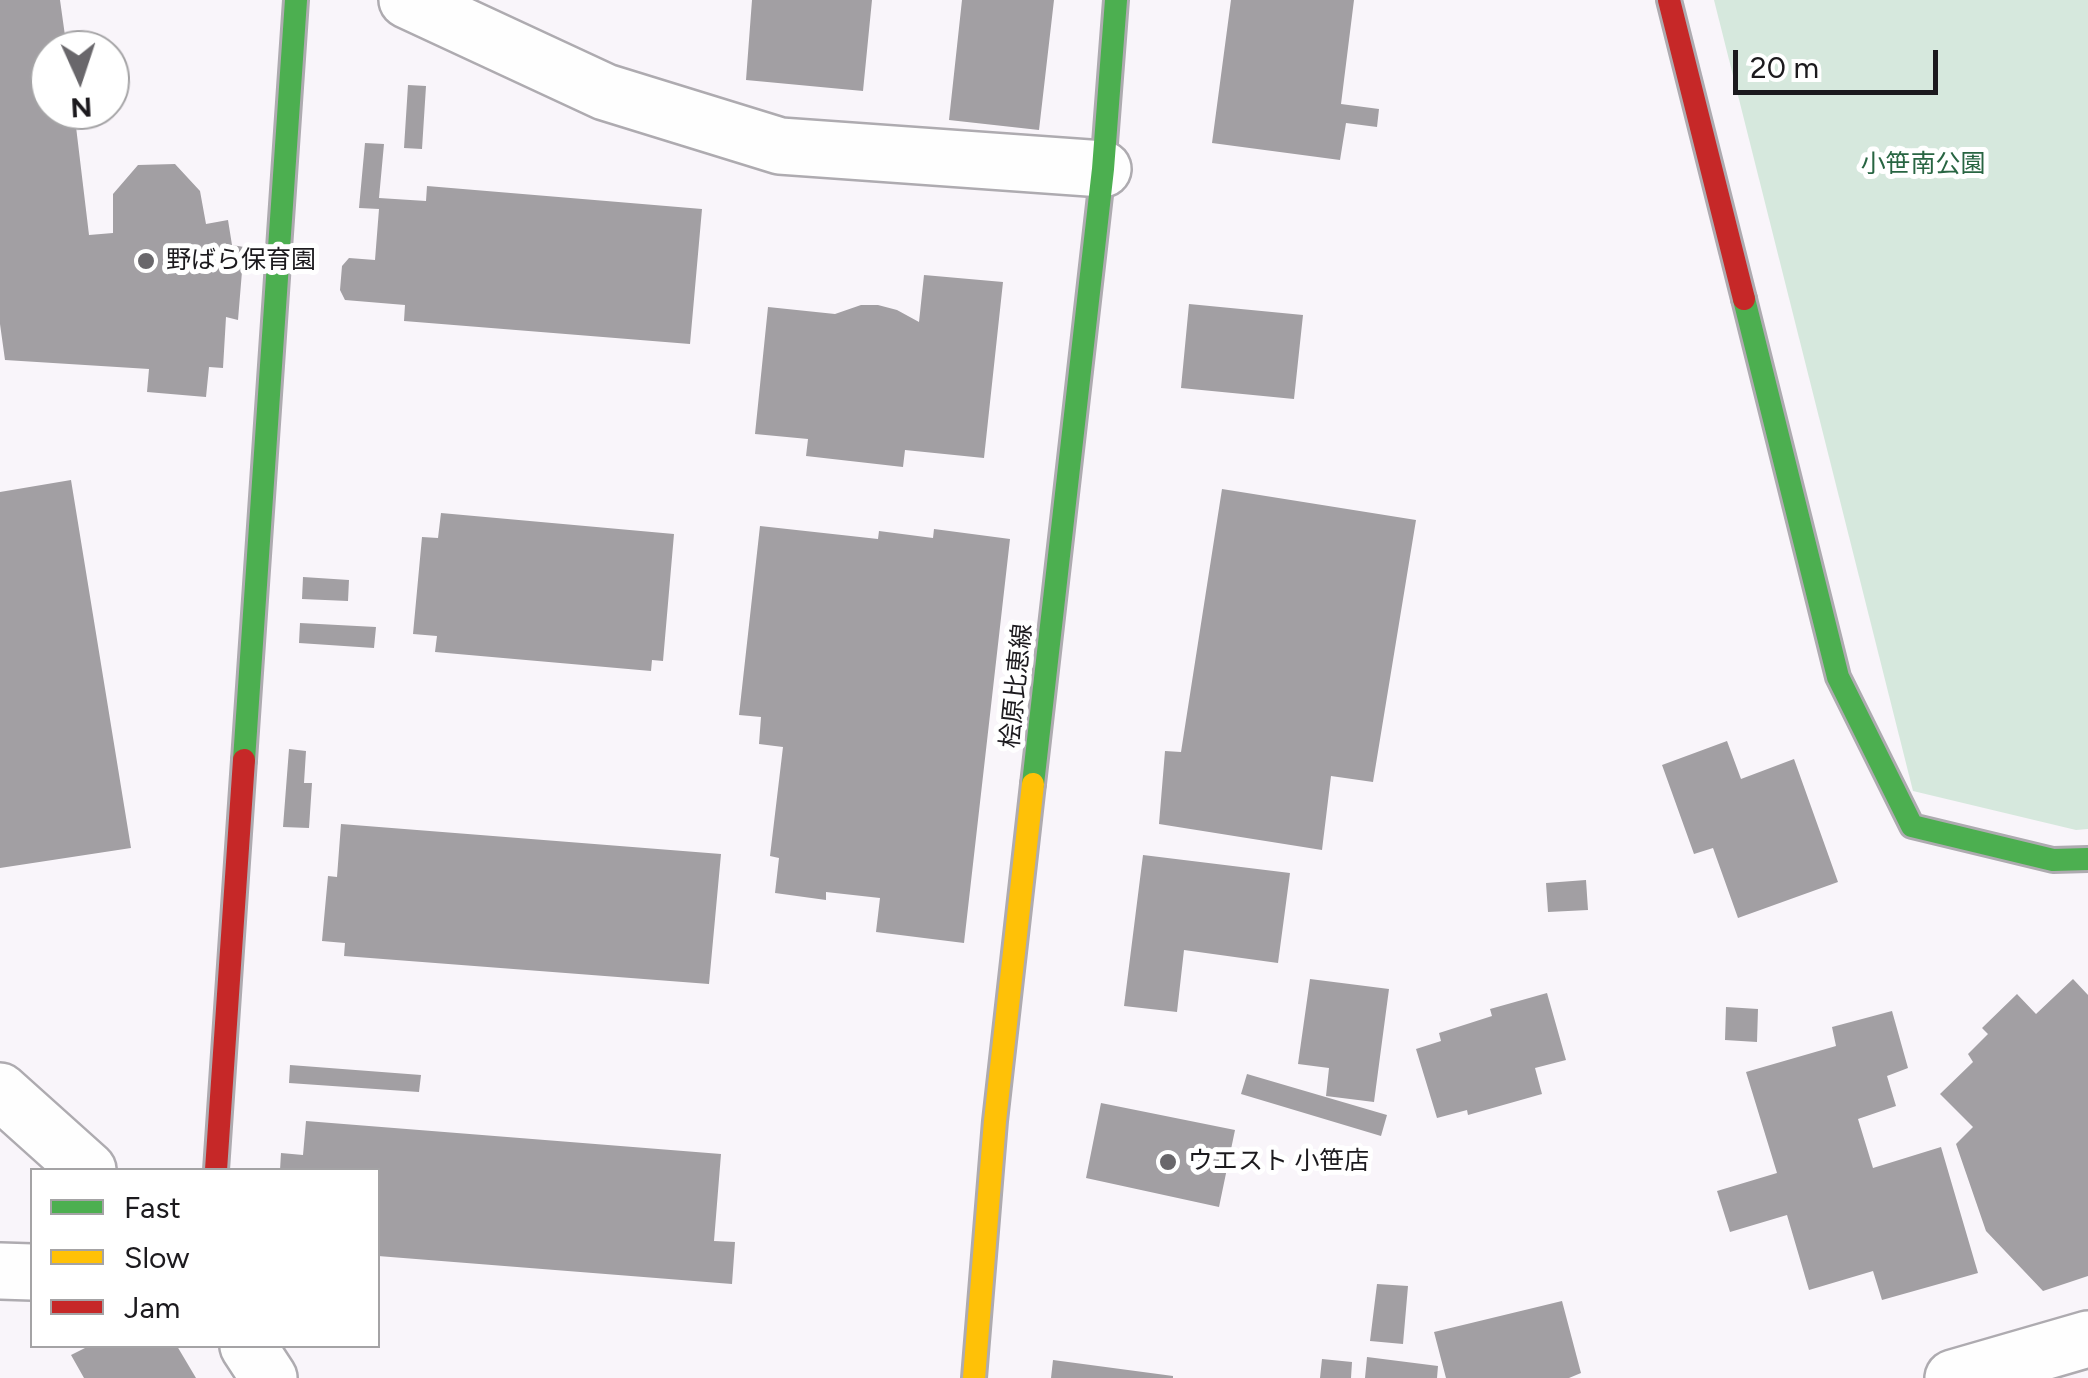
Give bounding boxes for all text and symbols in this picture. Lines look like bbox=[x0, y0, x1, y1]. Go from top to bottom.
north arrow bbox=[30, 30, 130, 130]
scale bar bbox=[1738, 30, 1943, 92]
text: 20 m bbox=[1750, 49, 1819, 86]
text: N bbox=[70, 90, 93, 126]
park label: 小笹南公園 bbox=[1861, 150, 1985, 180]
place label: 野ばら保育園 bbox=[166, 246, 316, 276]
marker: 野ばら保育園 bbox=[135, 250, 157, 272]
street label: 桧原比恵線 bbox=[996, 622, 1038, 750]
place label: ウエスト 小笹店 bbox=[1188, 1147, 1369, 1177]
marker: ウエスト 小笹店 bbox=[1157, 1151, 1179, 1173]
legend bbox=[30, 1168, 380, 1348]
text: Fast bbox=[124, 1189, 181, 1226]
text: Slow bbox=[124, 1239, 190, 1276]
text: Jam bbox=[124, 1289, 180, 1326]

